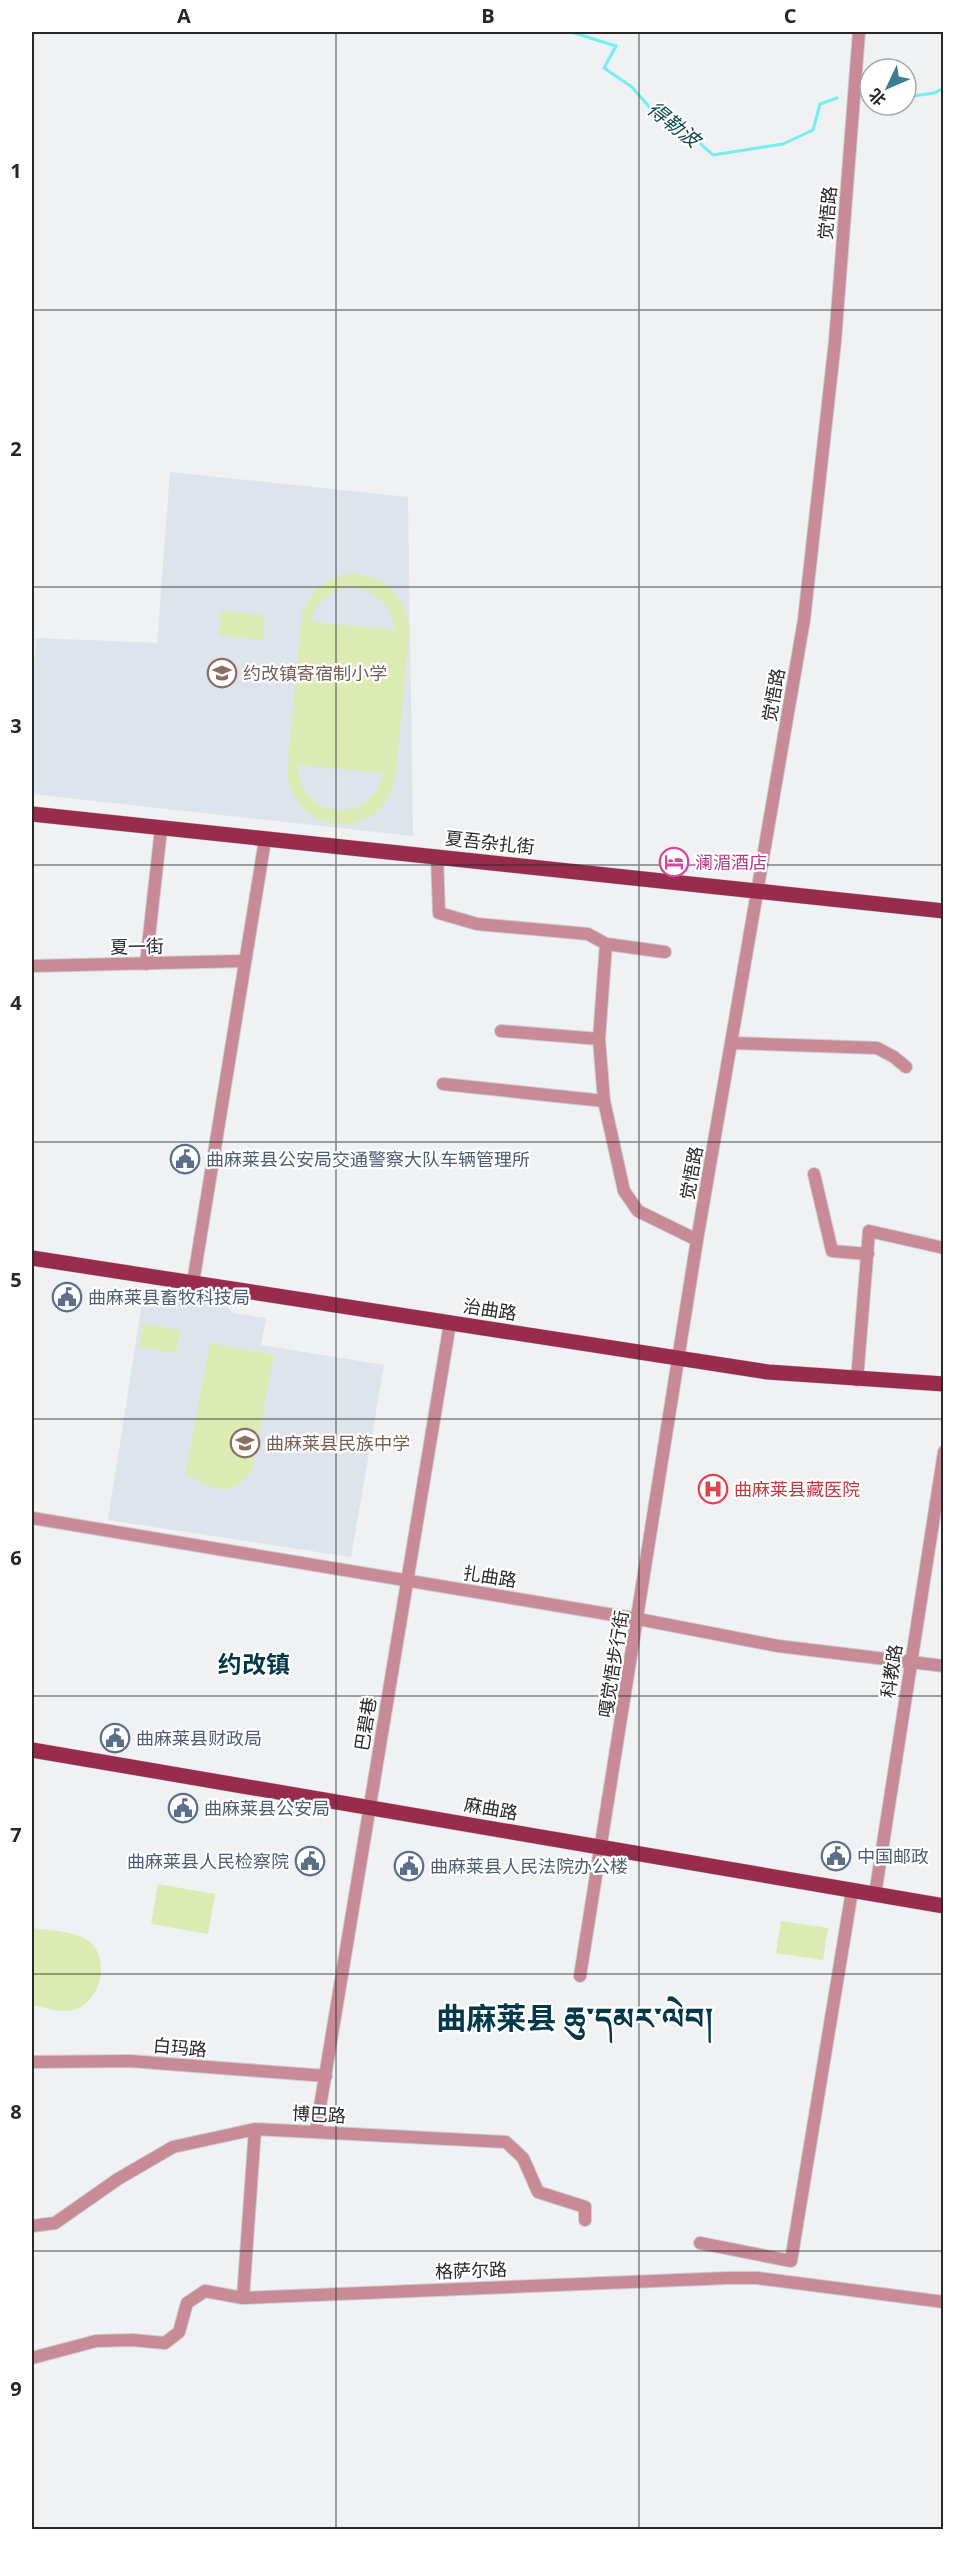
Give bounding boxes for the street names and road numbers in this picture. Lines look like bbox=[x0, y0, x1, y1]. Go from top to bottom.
street label: 觉悟路 bbox=[813, 185, 841, 241]
street label: 觉悟路 bbox=[756, 666, 790, 724]
street label: 夏吾杂扎街 bbox=[444, 825, 536, 859]
street label: 夏一街 bbox=[110, 934, 164, 958]
street label: 觉悟路 bbox=[674, 1144, 708, 1202]
street label: 治曲路 bbox=[461, 1293, 519, 1325]
street label: 扎曲路 bbox=[461, 1560, 519, 1592]
street label: 嘎觉悟步行街 bbox=[593, 1609, 633, 1719]
street label: 科教路 bbox=[875, 1642, 907, 1700]
street label: 巴碧巷 bbox=[349, 1695, 381, 1753]
street label: 麻曲路 bbox=[462, 1791, 520, 1825]
street label: 白玛路 bbox=[152, 2033, 208, 2061]
street label: 博巴路 bbox=[291, 2101, 347, 2127]
street label: 格萨尔路 bbox=[435, 2257, 507, 2283]

